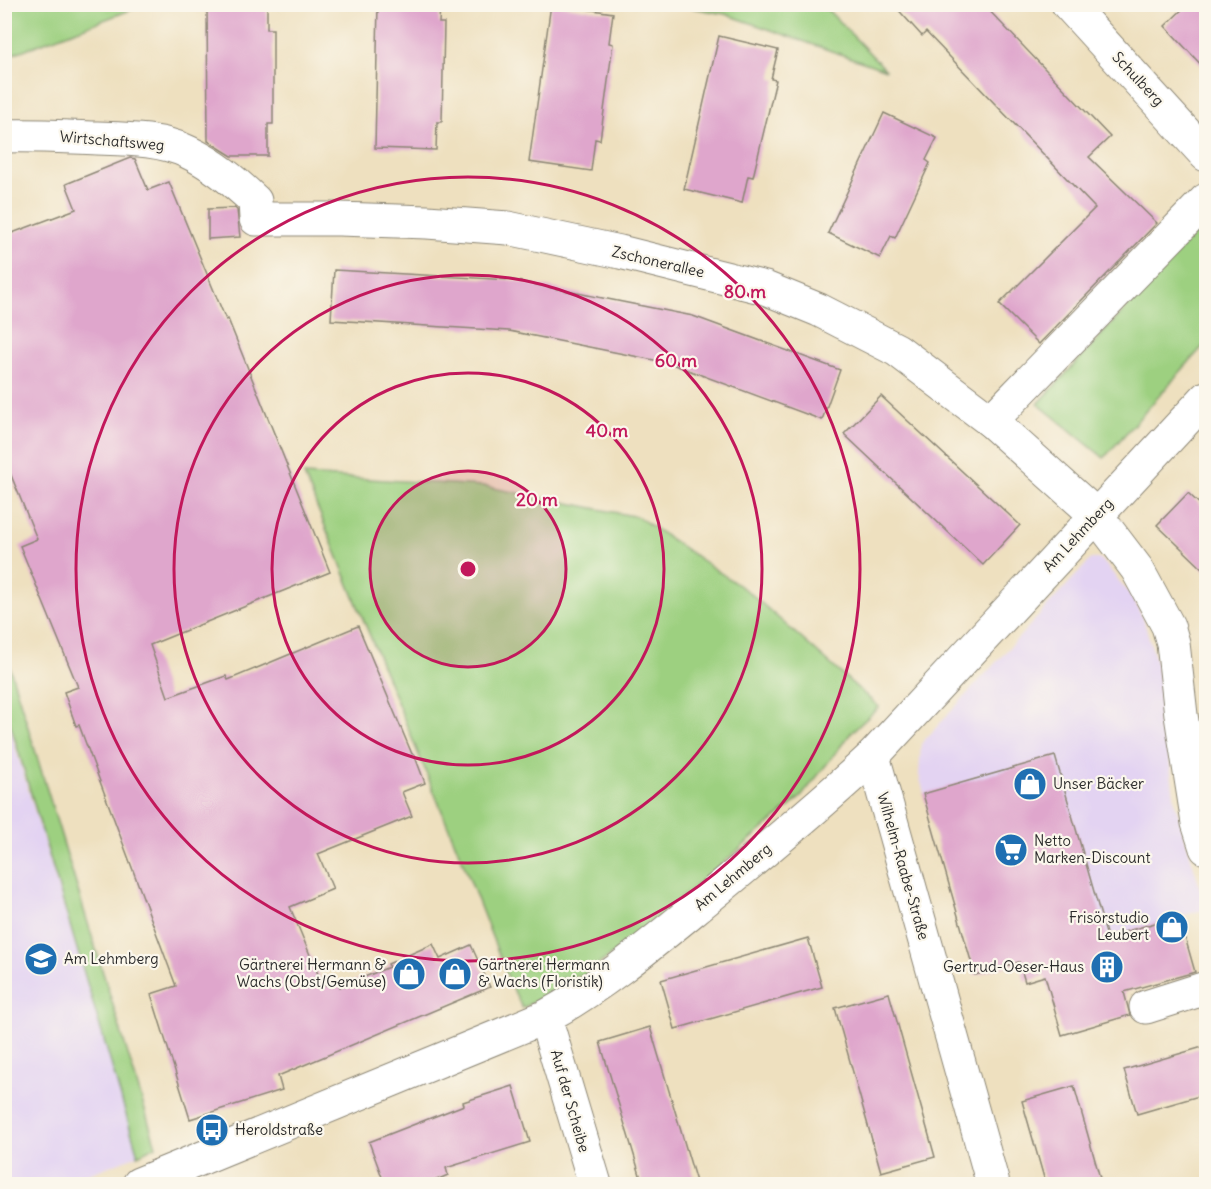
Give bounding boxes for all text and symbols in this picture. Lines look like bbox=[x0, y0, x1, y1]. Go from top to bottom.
street label: Schulberg bbox=[1108, 48, 1168, 110]
street label: Wirtschaftsweg bbox=[59, 126, 165, 155]
street label: Zschonerallee bbox=[610, 242, 706, 281]
text: 80 m bbox=[724, 280, 766, 303]
text: 60 m bbox=[655, 349, 697, 372]
text: 40 m bbox=[586, 419, 628, 442]
text: 20 m bbox=[516, 488, 558, 511]
street label: Am Lehmberg bbox=[1038, 494, 1117, 576]
centre of rings bbox=[458, 559, 478, 579]
shop icon: Unser Bäcker bbox=[1012, 766, 1048, 802]
place label: Unser Bäcker bbox=[1053, 774, 1144, 793]
street label: Wilhelm-Raabe-Straße bbox=[873, 790, 934, 942]
place label: Netto Marken-Discount bbox=[1034, 831, 1150, 867]
supermarket icon: Netto Marken-Discount bbox=[993, 832, 1029, 868]
street label: Am Lehmberg bbox=[690, 839, 775, 914]
place label: Frisörstudio Leubert bbox=[1069, 908, 1149, 944]
shop icon: Frisörstudio Leubert bbox=[1154, 909, 1190, 945]
school or university icon: Am Lehmberg bbox=[23, 941, 59, 977]
place label: Am Lehmberg bbox=[64, 949, 159, 968]
building icon: Gertrud-Oeser-Haus bbox=[1089, 949, 1125, 985]
place label: Gärtnerei Hermann & Wachs (Obst/Gemüse) bbox=[237, 955, 387, 991]
place label: Gärtnerei Hermann & Wachs (Floristik) bbox=[478, 955, 610, 991]
shop icon: Gärtnerei Hermann & Wachs (Obst/Gemüse) bbox=[391, 956, 427, 992]
shop icon: Gärtnerei Hermann & Wachs (Floristik) bbox=[437, 956, 473, 992]
place label: Gertrud-Oeser-Haus bbox=[943, 957, 1084, 976]
street label: Auf der Scheibe bbox=[547, 1047, 594, 1154]
bus stop icon: Heroldstraße bbox=[194, 1112, 230, 1148]
place label: Heroldstraße bbox=[235, 1120, 323, 1139]

